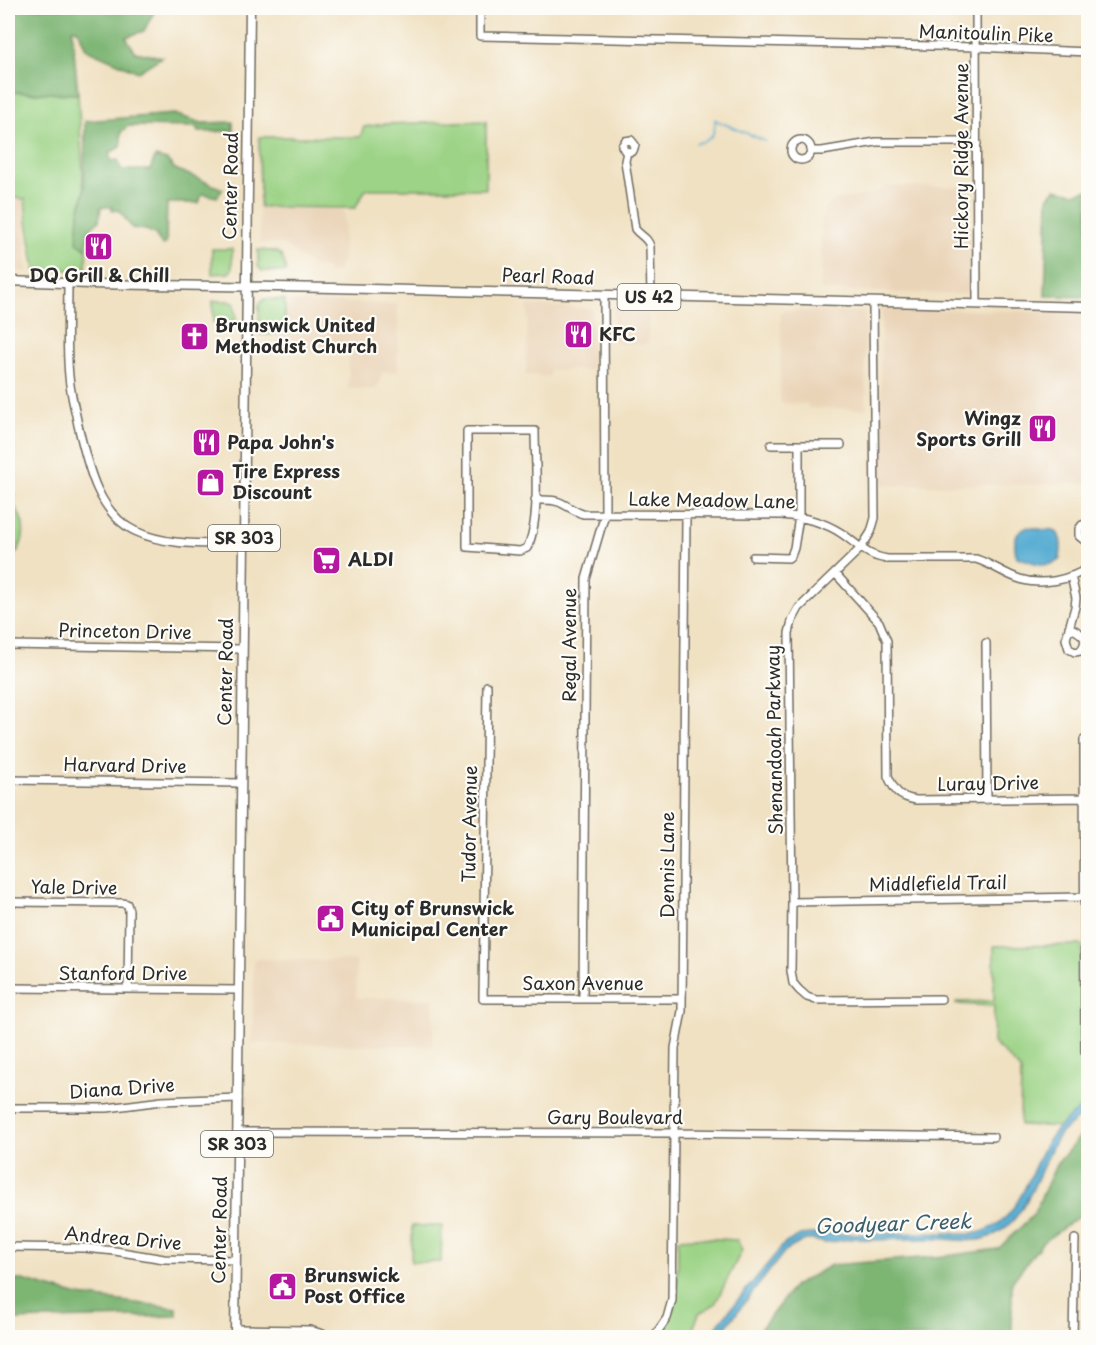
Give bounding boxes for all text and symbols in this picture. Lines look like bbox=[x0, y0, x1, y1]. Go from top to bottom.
street label: Manitoulin Pike bbox=[918, 17, 1054, 48]
street label: Hickory Ridge Avenue bbox=[947, 63, 974, 249]
street label: Center Road bbox=[215, 132, 244, 240]
restaurant icon: DQ Grill & Chill bbox=[83, 231, 115, 263]
street label: Pearl Road bbox=[501, 260, 595, 291]
place label: DQ Grill & Chill bbox=[29, 261, 169, 288]
road number: US 42 bbox=[618, 284, 680, 310]
place label: Brunswick United Methodist Church bbox=[215, 311, 377, 359]
restaurant icon: KFC bbox=[562, 319, 594, 351]
church icon: Brunswick United Methodist Church bbox=[178, 320, 210, 352]
place label: KFC bbox=[599, 320, 636, 347]
place label: Wingz Sports Grill bbox=[916, 404, 1021, 452]
restaurant icon: Wingz Sports Grill bbox=[1026, 413, 1058, 445]
restaurant icon: Papa John's bbox=[190, 427, 222, 459]
place label: Papa John's bbox=[227, 428, 335, 455]
place label: Tire Express Discount bbox=[232, 457, 340, 505]
shop icon: Tire Express Discount bbox=[195, 466, 227, 498]
street label: Lake Meadow Lane bbox=[628, 485, 796, 514]
road number: SR 303 bbox=[208, 525, 280, 551]
supermarket icon: ALDI bbox=[311, 544, 343, 576]
place label: ALDI bbox=[347, 545, 394, 572]
street label: Regal Avenue bbox=[555, 588, 582, 702]
street label: Princeton Drive bbox=[58, 616, 192, 645]
street label: Center Road bbox=[210, 618, 239, 726]
street label: Shenandoah Parkway bbox=[758, 645, 789, 835]
street label: Harvard Drive bbox=[63, 750, 187, 779]
street label: Tudor Avenue bbox=[454, 765, 483, 883]
street label: Luray Drive bbox=[937, 768, 1039, 797]
street label: Dennis Lane bbox=[653, 811, 680, 919]
street label: Middlefield Trail bbox=[869, 868, 1007, 897]
street label: Yale Drive bbox=[30, 872, 118, 901]
place label: City of Brunswick Municipal Center bbox=[351, 894, 514, 942]
public building icon: City of Brunswick Municipal Center bbox=[314, 903, 346, 935]
street label: Stanford Drive bbox=[58, 959, 188, 986]
street label: Saxon Avenue bbox=[522, 969, 644, 996]
street label: Diana Drive bbox=[68, 1070, 175, 1105]
street label: Gary Boulevard bbox=[547, 1103, 683, 1130]
road number: SR 303 bbox=[201, 1131, 273, 1157]
street label: Center Road bbox=[204, 1176, 233, 1284]
water label: Goodyear Creek bbox=[814, 1205, 973, 1241]
street label: Andrea Drive bbox=[63, 1219, 183, 1256]
place label: Brunswick Post Office bbox=[304, 1261, 405, 1309]
public building icon: Brunswick Post Office bbox=[267, 1270, 299, 1302]

